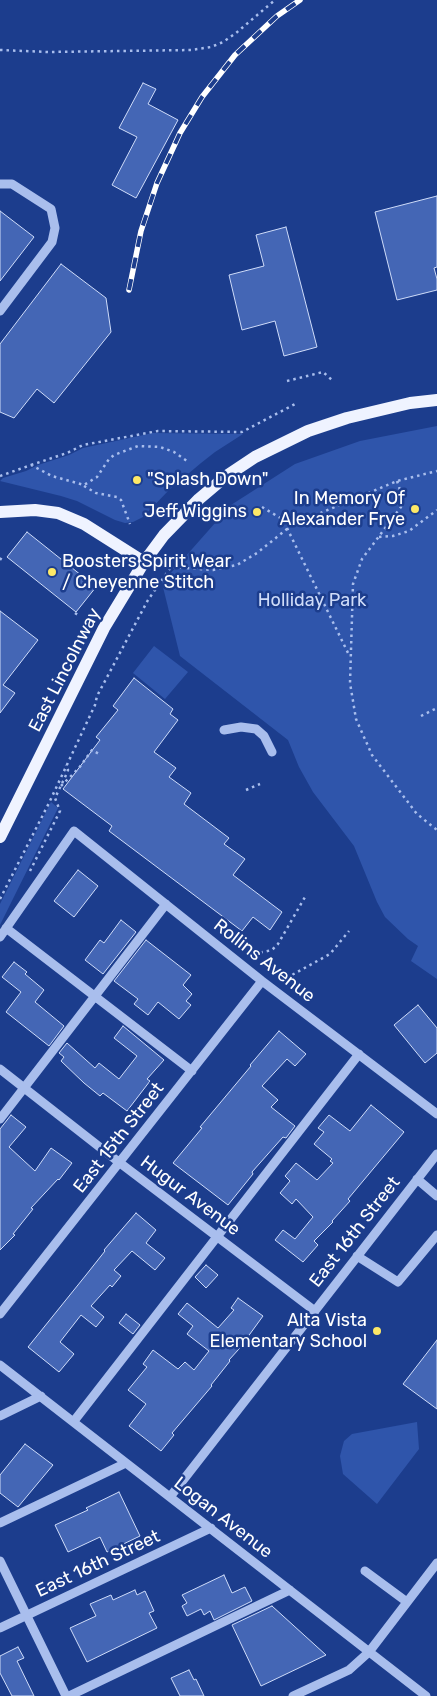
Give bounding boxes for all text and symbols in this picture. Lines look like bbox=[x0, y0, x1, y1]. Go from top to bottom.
place label: "Splash Down" bbox=[147, 469, 269, 491]
marker: "Splash Down" bbox=[131, 474, 143, 486]
place label: In Memory Of Alexander Frye bbox=[279, 488, 405, 530]
place label: Jeff Wiggins bbox=[144, 501, 247, 523]
marker: In Memory Of Alexander Frye bbox=[409, 503, 421, 515]
marker: Jeff Wiggins bbox=[251, 506, 263, 518]
place label: Boosters Spirit Wear / Cheyenne Stitch bbox=[62, 551, 231, 594]
marker: Boosters Spirit Wear / Cheyenne Stitch bbox=[46, 566, 58, 578]
park label: Holliday Park bbox=[258, 590, 366, 612]
street label: East Lincolnway bbox=[24, 604, 106, 736]
street label: Rollins Avenue bbox=[209, 915, 319, 1007]
street label: East 15th Street bbox=[69, 1078, 169, 1198]
street label: Hugur Avenue bbox=[136, 1151, 244, 1241]
street label: East 16th Street bbox=[305, 1172, 405, 1292]
place label: Alta Vista Elementary School bbox=[209, 1310, 367, 1352]
marker: Alta Vista Elementary School bbox=[371, 1325, 383, 1337]
street label: Logan Avenue bbox=[169, 1473, 277, 1563]
street label: East 16th Street bbox=[33, 1526, 163, 1602]

